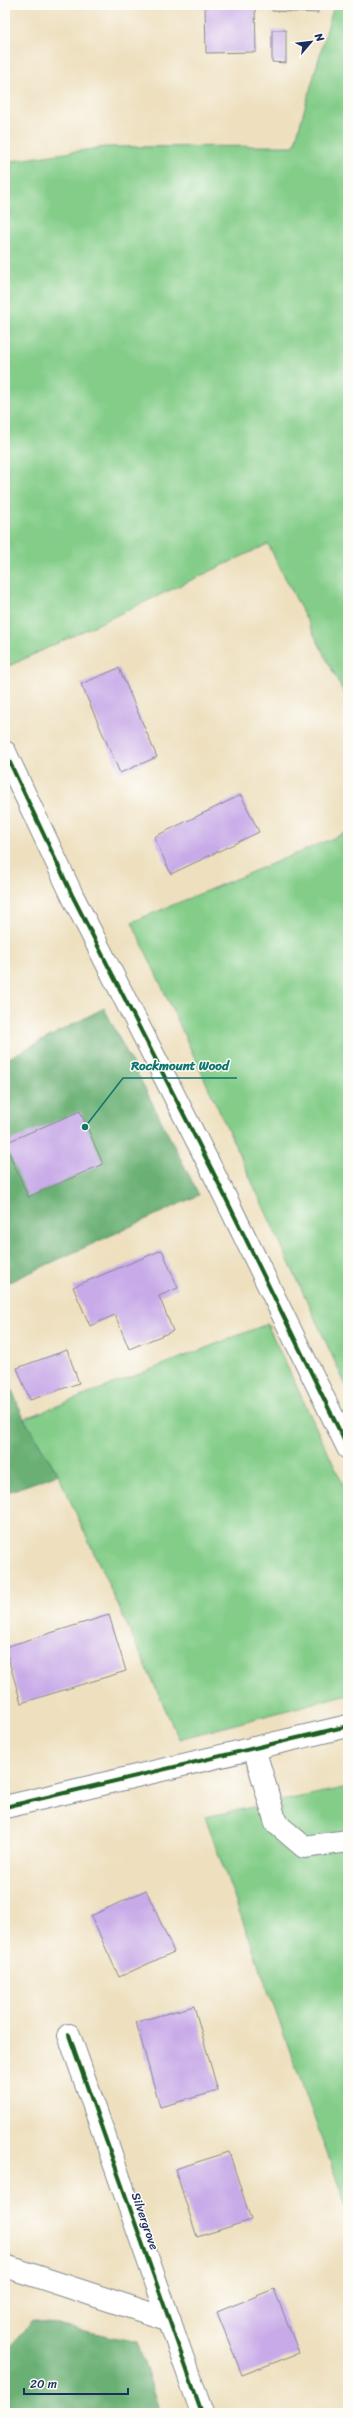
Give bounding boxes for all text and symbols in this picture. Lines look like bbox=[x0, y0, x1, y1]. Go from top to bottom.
north arrow bbox=[291, 22, 331, 62]
text: N bbox=[309, 29, 330, 46]
callout: Rockmount Wood bbox=[123, 1053, 237, 1078]
text: Rockmount Wood bbox=[130, 1054, 230, 1077]
street label: Silvergrove bbox=[125, 2189, 165, 2253]
scale bar bbox=[24, 2370, 128, 2396]
text: 20 m bbox=[30, 2373, 57, 2395]

